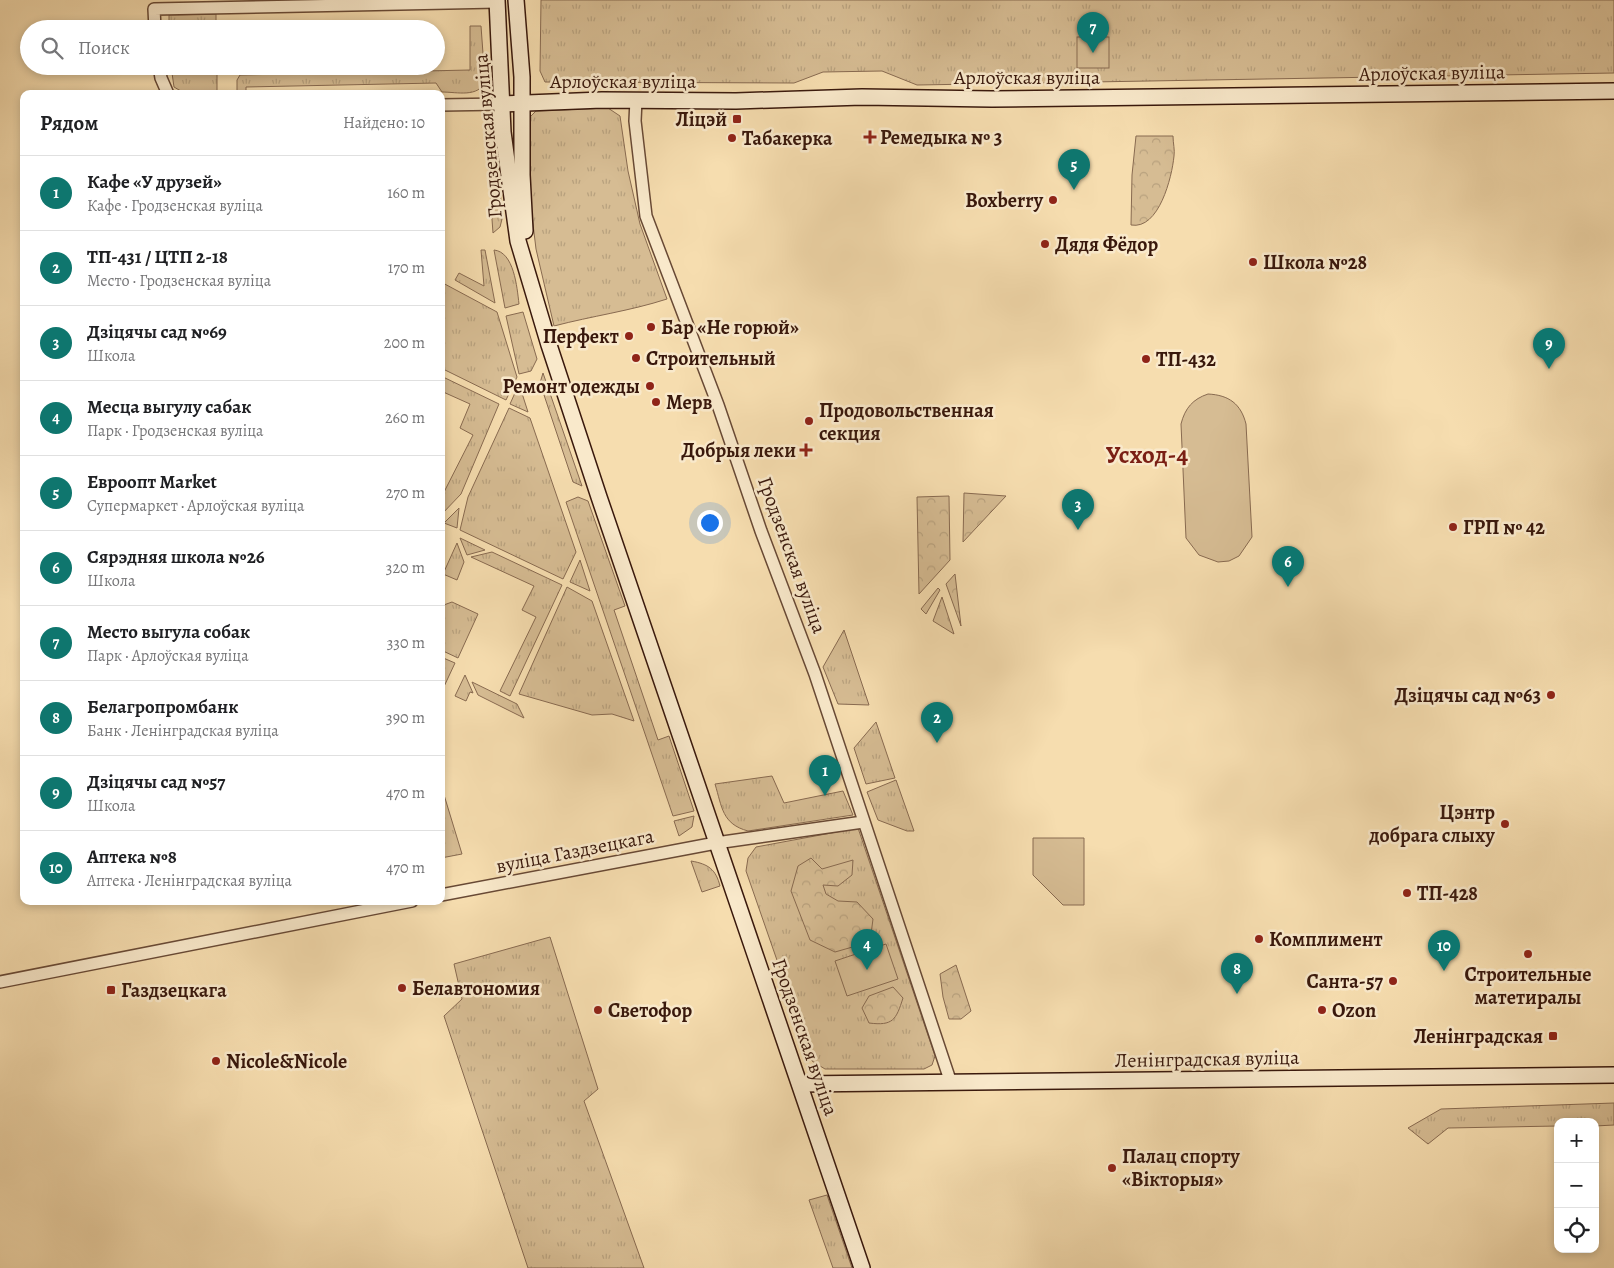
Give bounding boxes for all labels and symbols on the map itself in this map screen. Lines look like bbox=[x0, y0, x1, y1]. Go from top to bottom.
pin: 7 bbox=[1077, 12, 1109, 53]
street label: Гродзенская вуліца bbox=[467, 52, 509, 219]
street label: Арлоўская вуліца bbox=[1358, 58, 1506, 88]
street label: Арлоўская вуліца bbox=[953, 64, 1101, 91]
street label: Арлоўская вуліца bbox=[549, 68, 697, 95]
place label: Ліцэй bbox=[675, 106, 727, 133]
marker: Ліцэй bbox=[731, 113, 743, 125]
place label: Ремедыка № 3 bbox=[880, 124, 1002, 151]
place label: Табакерка bbox=[742, 125, 833, 152]
marker: Ремедыка № 3 bbox=[864, 131, 876, 143]
marker: Табакерка bbox=[726, 132, 738, 144]
pin: 5 bbox=[1058, 149, 1090, 190]
place label: Boxberry bbox=[965, 187, 1044, 214]
marker: Boxberry bbox=[1047, 194, 1059, 206]
place label: Дядя Фёдор bbox=[1055, 231, 1158, 258]
marker: Дядя Фёдор bbox=[1039, 238, 1051, 250]
place label: Школа №28 bbox=[1263, 249, 1367, 276]
marker: Школа №28 bbox=[1247, 256, 1259, 268]
place label: Бар «Не горюй» bbox=[661, 314, 799, 341]
marker: Бар «Не горюй» bbox=[645, 321, 657, 333]
place label: Перфект bbox=[543, 323, 619, 350]
pin: 9 bbox=[1533, 328, 1565, 369]
marker: Перфект bbox=[623, 330, 635, 342]
place label: Строительный bbox=[646, 345, 776, 372]
place label: ТП-432 bbox=[1156, 346, 1216, 373]
marker: Строительный bbox=[630, 352, 642, 364]
marker: ТП-432 bbox=[1140, 353, 1152, 365]
place label: Ремонт одежды bbox=[502, 373, 640, 400]
marker: Ремонт одежды bbox=[644, 380, 656, 392]
place label: Мерв bbox=[666, 389, 712, 416]
marker: Мерв bbox=[650, 396, 662, 408]
place label: Продовольственная секция bbox=[819, 397, 994, 447]
marker: Продовольственная секция bbox=[803, 415, 815, 427]
place label: Добрыя леки bbox=[681, 437, 796, 464]
district label: Усход-4 bbox=[1106, 438, 1188, 472]
marker: Добрыя леки bbox=[800, 444, 812, 456]
street label: Гродзенская вуліца bbox=[751, 473, 833, 638]
pin: 3 bbox=[1062, 489, 1094, 530]
your location bbox=[697, 510, 723, 536]
place label: ГРП № 42 bbox=[1463, 514, 1545, 541]
marker: ГРП № 42 bbox=[1447, 521, 1459, 533]
pin: 6 bbox=[1272, 546, 1304, 587]
place label: Дзіцячы сад №63 bbox=[1394, 682, 1541, 709]
marker: Дзіцячы сад №63 bbox=[1545, 689, 1557, 701]
pin: 2 bbox=[921, 702, 953, 743]
pin: 1 bbox=[809, 755, 841, 796]
place label: Цэнтр добрага слыху bbox=[1368, 799, 1495, 849]
marker: Цэнтр добрага слыху bbox=[1499, 818, 1511, 830]
street label: вуліца Газдзецкага bbox=[494, 822, 657, 880]
place label: ТП-428 bbox=[1417, 880, 1478, 907]
marker: ТП-428 bbox=[1401, 887, 1413, 899]
place label: Комплимент bbox=[1269, 926, 1383, 953]
pin: 4 bbox=[851, 929, 883, 970]
pin: 10 bbox=[1428, 930, 1460, 971]
marker: Комплимент bbox=[1253, 933, 1265, 945]
marker: Строительные матетиралы bbox=[1522, 948, 1534, 960]
pin: 8 bbox=[1221, 953, 1253, 994]
street label: Гродзенская вуліца bbox=[765, 955, 845, 1120]
place label: Строительные матетиралы bbox=[1464, 961, 1592, 1011]
place label: Санта-57 bbox=[1307, 968, 1383, 995]
place label: Белавтономия bbox=[412, 975, 540, 1002]
marker: Санта-57 bbox=[1387, 975, 1399, 987]
place label: Газдзецкага bbox=[121, 977, 227, 1004]
marker: Белавтономия bbox=[396, 982, 408, 994]
marker: Газдзецкага bbox=[105, 984, 117, 996]
place label: Светофор bbox=[608, 997, 693, 1024]
place label: Ozon bbox=[1332, 997, 1376, 1024]
marker: Светофор bbox=[592, 1004, 604, 1016]
marker: Ozon bbox=[1316, 1004, 1328, 1016]
place label: Ленінградская bbox=[1413, 1023, 1543, 1050]
marker: Ленінградская bbox=[1547, 1030, 1559, 1042]
street label: Ленінградская вуліца bbox=[1115, 1044, 1300, 1074]
place label: Nicole&Nicole bbox=[226, 1048, 347, 1075]
marker: Nicole&Nicole bbox=[210, 1055, 222, 1067]
place label: Палац спорту «Вікторыя» bbox=[1122, 1143, 1240, 1193]
marker: Палац спорту «Вікторыя» bbox=[1106, 1162, 1118, 1174]

